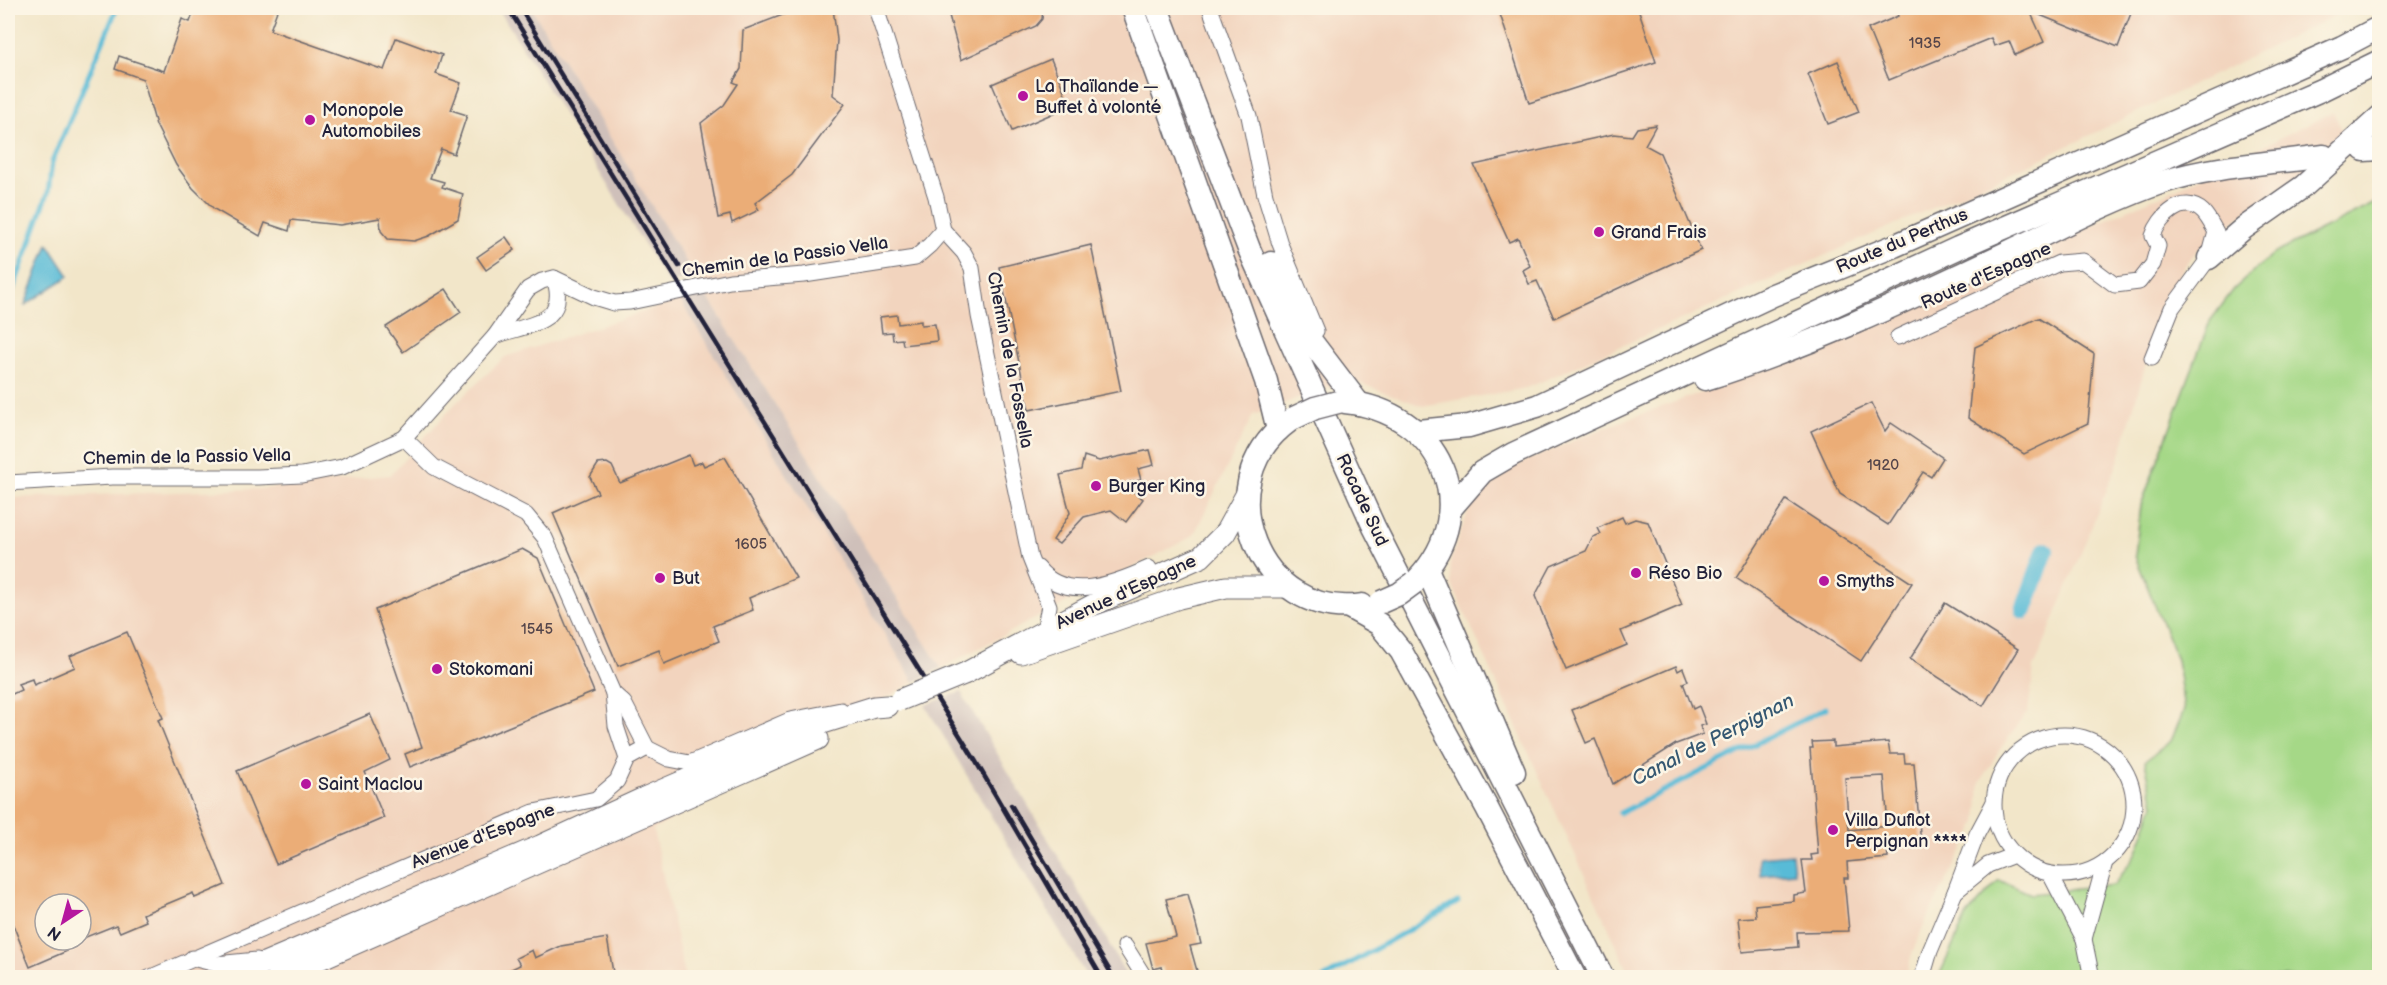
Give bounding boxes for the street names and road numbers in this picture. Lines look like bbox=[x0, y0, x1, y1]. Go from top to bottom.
street label: Route du Perthus bbox=[1833, 204, 1971, 278]
street label: Chemin de la Passio Vella bbox=[680, 232, 890, 282]
street label: Route d'Espagne bbox=[1918, 238, 2055, 314]
street label: Chemin de la Fossella bbox=[983, 270, 1037, 450]
street label: Chemin de la Passio Vella bbox=[83, 445, 291, 469]
street label: Rocade Sud bbox=[1331, 450, 1393, 550]
street label: Avenue d'Espagne bbox=[1053, 550, 1200, 634]
street label: Avenue d'Espagne bbox=[408, 799, 558, 873]

